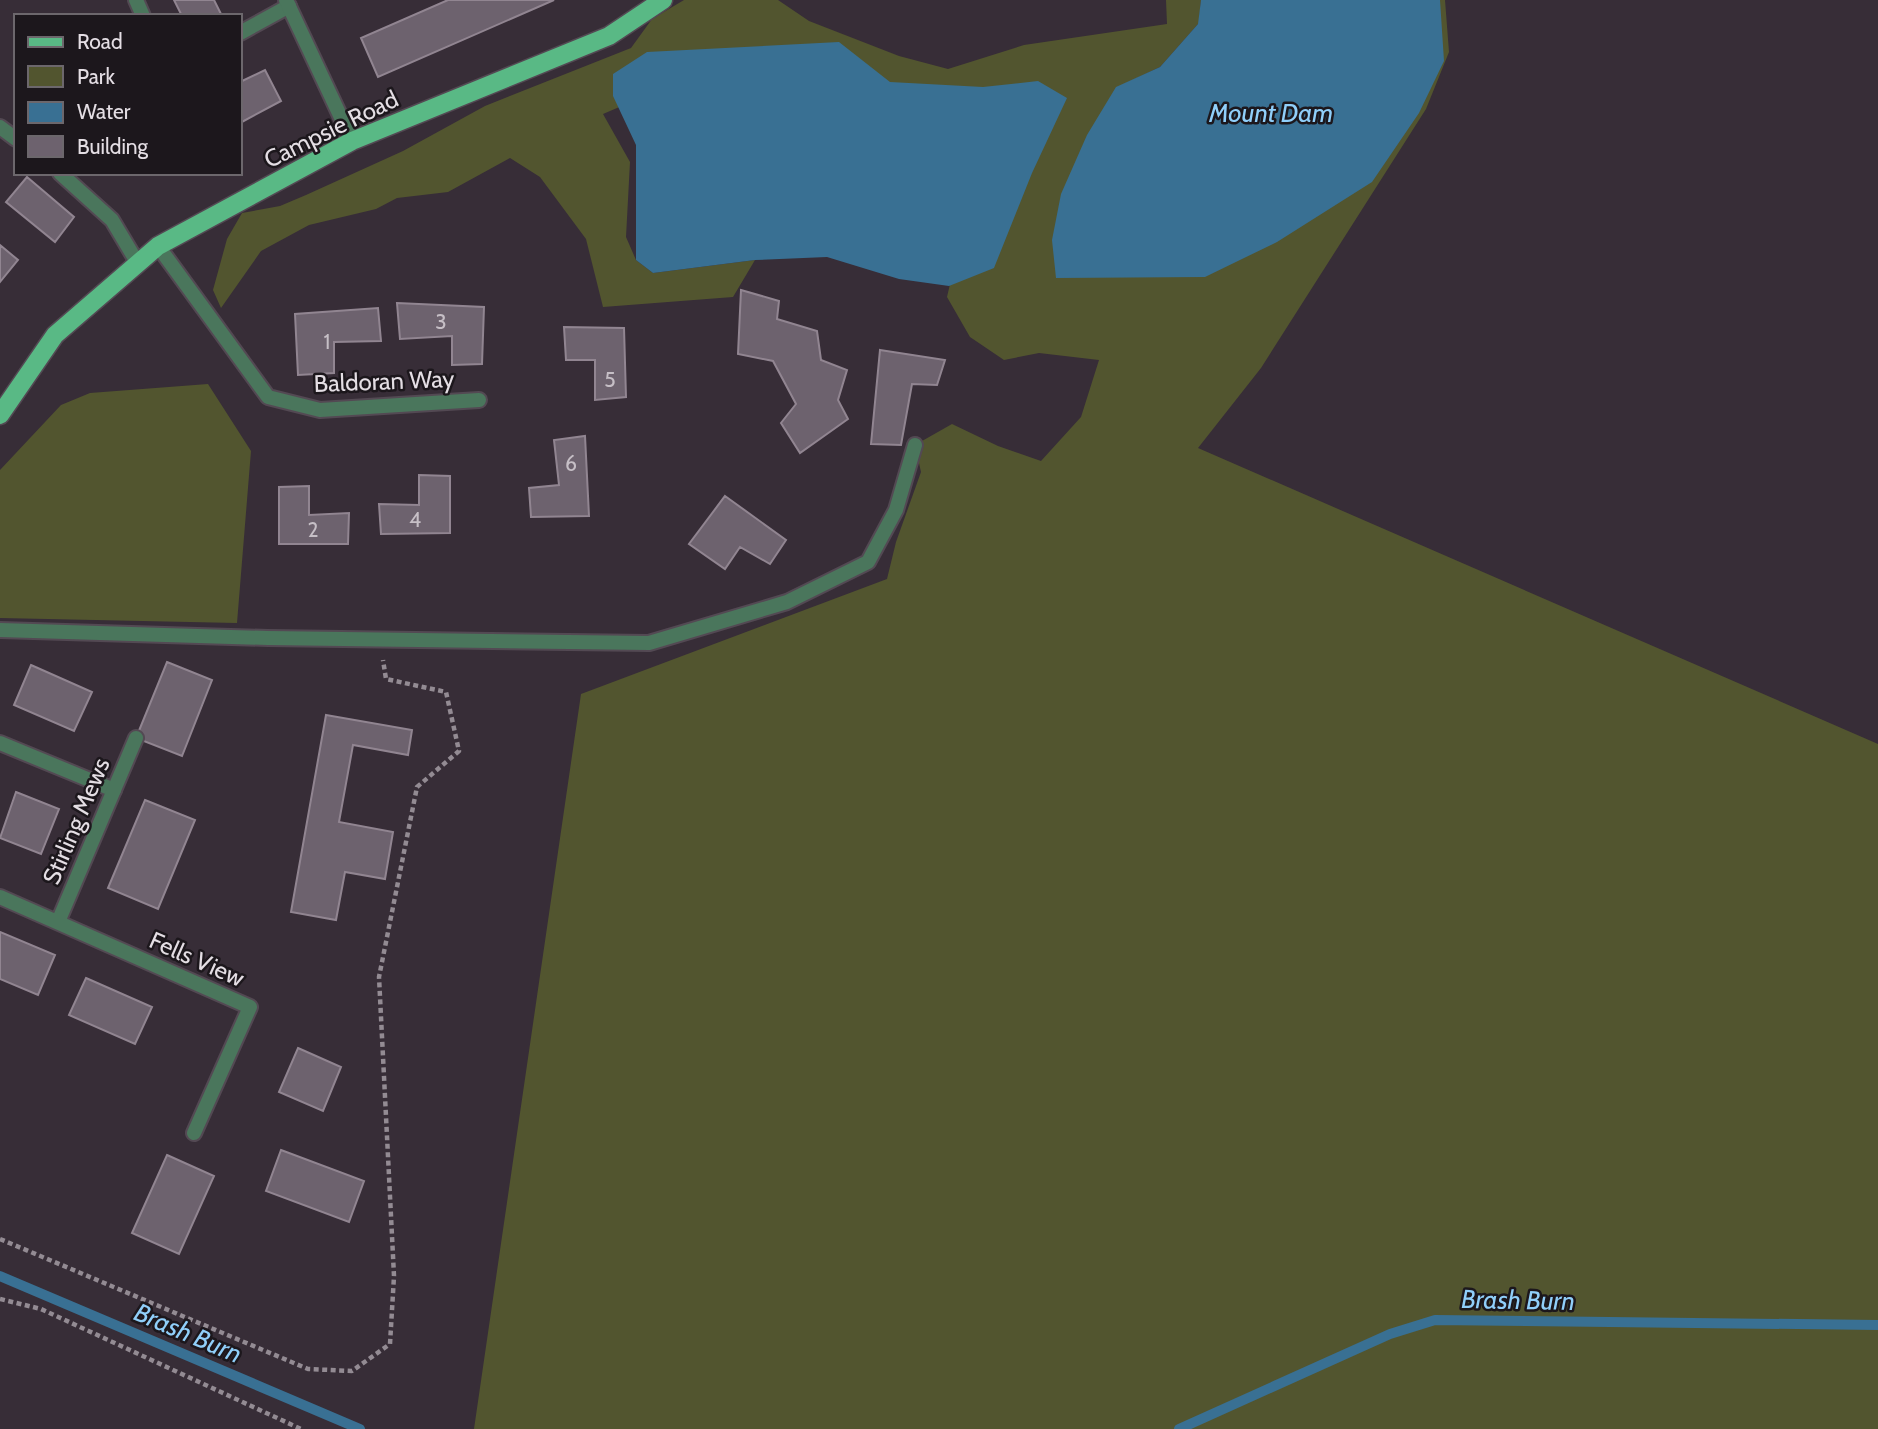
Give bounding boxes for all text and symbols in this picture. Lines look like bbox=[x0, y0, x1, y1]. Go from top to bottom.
legend bbox=[14, 14, 242, 175]
text: Road bbox=[77, 29, 123, 54]
text: Park bbox=[77, 64, 115, 89]
street label: Campsie Road bbox=[259, 84, 403, 174]
water label: Mount Dam bbox=[1208, 97, 1333, 129]
text: Water bbox=[77, 99, 131, 124]
text: Building bbox=[77, 134, 149, 159]
house number: 3 bbox=[435, 309, 447, 334]
house number: 1 bbox=[324, 329, 330, 354]
street label: Baldoran Way bbox=[313, 364, 455, 398]
house number: 5 bbox=[604, 367, 616, 392]
house number: 6 bbox=[565, 451, 577, 476]
house number: 4 bbox=[409, 507, 421, 532]
house number: 2 bbox=[307, 517, 319, 542]
street label: Stirling Mews bbox=[36, 753, 116, 889]
street label: Fells View bbox=[145, 925, 250, 993]
water label: Brash Burn bbox=[1461, 1283, 1575, 1317]
water label: Brash Burn bbox=[129, 1296, 247, 1370]

